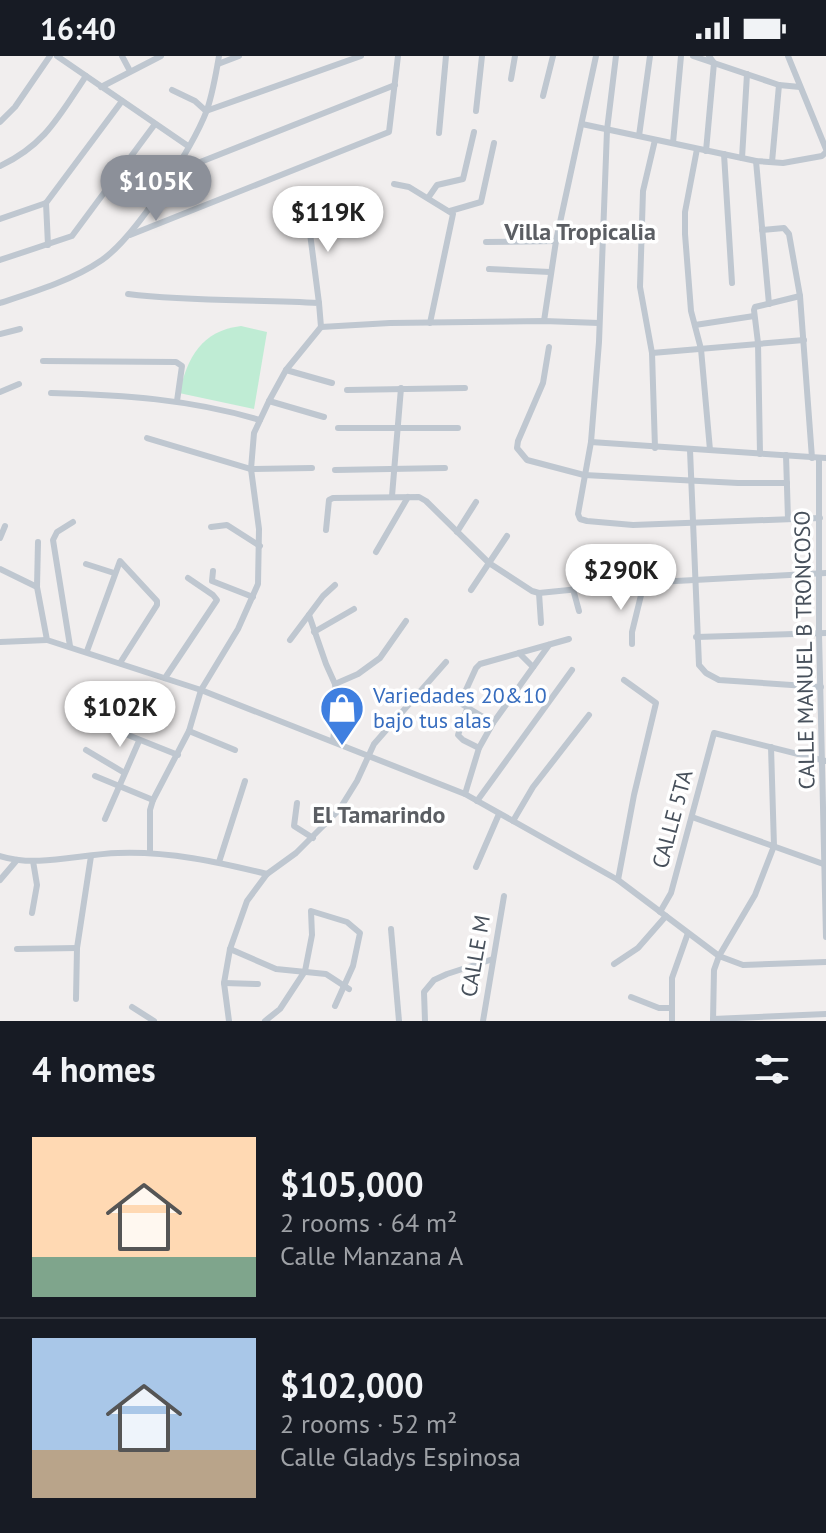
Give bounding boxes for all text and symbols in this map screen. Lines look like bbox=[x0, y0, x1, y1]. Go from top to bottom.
text: 16:40 bbox=[40, 9, 116, 48]
pin: $105K bbox=[100, 155, 212, 223]
text: $105K bbox=[118, 164, 194, 197]
pin: $119K bbox=[272, 186, 384, 254]
text: $119K bbox=[290, 195, 366, 228]
district label: Villa Tropicalia bbox=[503, 216, 656, 247]
street label: CALLE MANUEL B TRONCOSO bbox=[788, 510, 820, 790]
pin: $290K bbox=[565, 544, 677, 612]
text: $290K bbox=[583, 553, 659, 586]
pin: $102K bbox=[64, 681, 176, 749]
place label: Variedades 20&10 bajo tus alas bbox=[372, 681, 547, 734]
shop icon: Variedades 20&10 bajo tus alas bbox=[318, 684, 366, 747]
text: $102K bbox=[82, 690, 158, 723]
street label: CALLE 5TA bbox=[645, 767, 699, 871]
district label: El Tamarindo bbox=[313, 799, 446, 830]
street label: CALLE M bbox=[454, 913, 496, 999]
text: 4 homes bbox=[32, 1047, 156, 1091]
icon: filters bbox=[750, 1047, 794, 1091]
text: $105,000 bbox=[280, 1162, 424, 1206]
icon: home bbox=[96, 1169, 192, 1265]
text: 2 rooms · 64 m² bbox=[280, 1206, 457, 1239]
text: Calle Manzana A bbox=[280, 1239, 463, 1272]
text: $102,000 bbox=[280, 1363, 424, 1407]
icon: home bbox=[96, 1370, 192, 1466]
text: 2 rooms · 52 m² bbox=[280, 1407, 457, 1440]
text: Calle Gladys Espinosa bbox=[280, 1440, 521, 1473]

